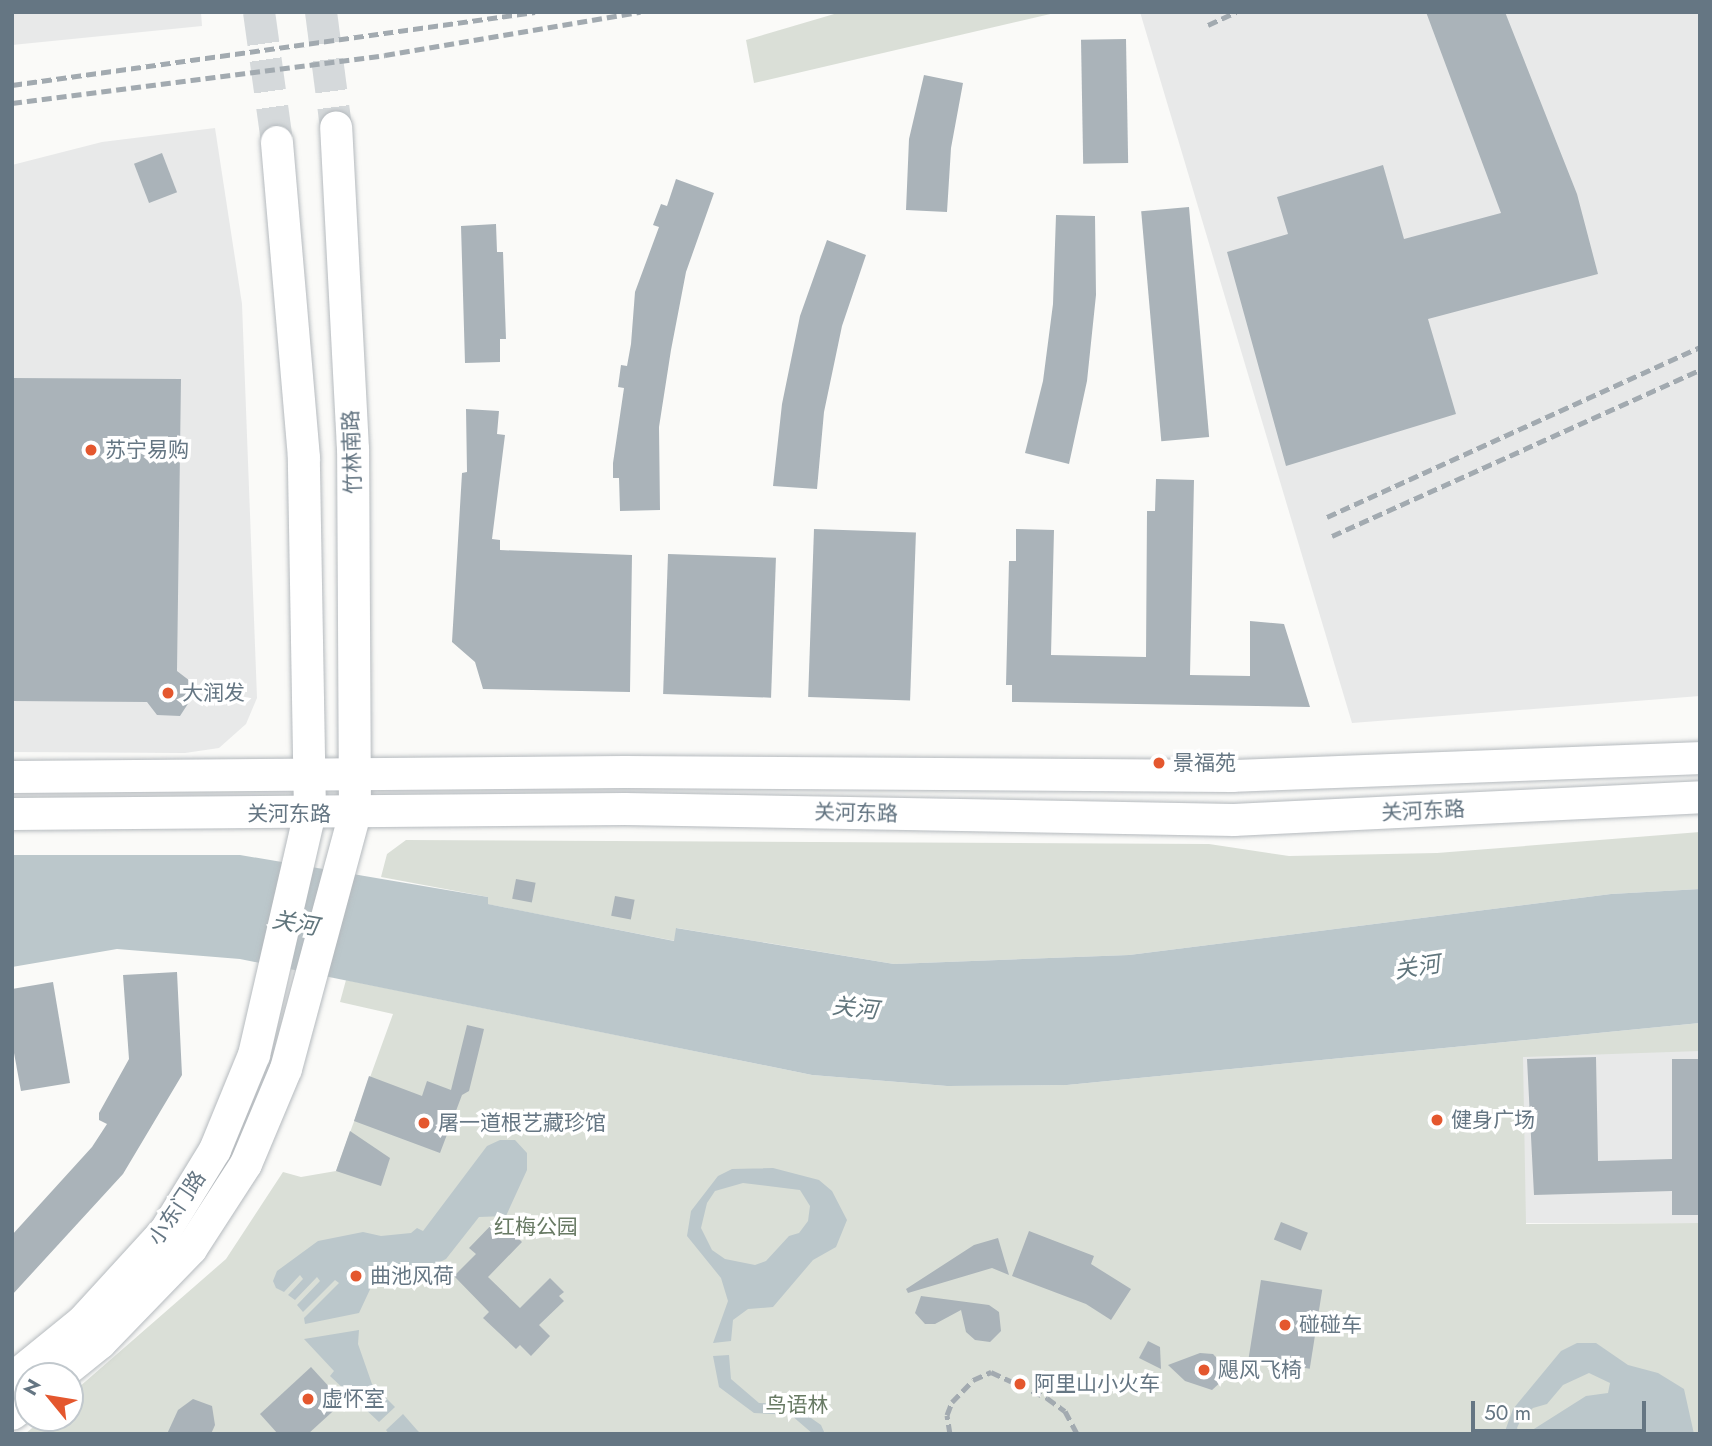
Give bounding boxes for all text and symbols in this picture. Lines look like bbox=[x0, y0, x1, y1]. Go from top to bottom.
street label: 竹林南路 bbox=[338, 410, 366, 494]
place label: 苏宁易购 bbox=[105, 437, 189, 463]
marker: 苏宁易购 bbox=[83, 442, 99, 458]
place label: 大润发 bbox=[182, 680, 245, 706]
marker: 大润发 bbox=[160, 685, 176, 701]
place label: 景福苑 bbox=[1173, 750, 1236, 776]
marker: 景福苑 bbox=[1151, 755, 1167, 771]
street label: 关河东路 bbox=[1380, 796, 1466, 826]
street label: 关河东路 bbox=[814, 800, 898, 826]
street label: 关河东路 bbox=[247, 801, 331, 827]
water label: 关河 bbox=[270, 905, 320, 941]
water label: 关河 bbox=[1392, 950, 1442, 984]
water label: 关河 bbox=[831, 992, 879, 1024]
place label: 健身广场 bbox=[1451, 1107, 1535, 1133]
place label: 屠一道根艺藏珍馆 bbox=[438, 1110, 606, 1136]
marker: 健身广场 bbox=[1429, 1112, 1445, 1128]
marker: 屠一道根艺藏珍馆 bbox=[416, 1115, 432, 1131]
street label: 小东门路 bbox=[143, 1166, 211, 1250]
park label: 红梅公园 bbox=[494, 1214, 578, 1240]
place label: 曲池风荷 bbox=[370, 1263, 454, 1289]
marker: 曲池风荷 bbox=[348, 1268, 364, 1284]
place label: 碰碰车 bbox=[1299, 1312, 1362, 1338]
marker: 碰碰车 bbox=[1277, 1317, 1293, 1333]
place label: 飓风飞椅 bbox=[1218, 1357, 1302, 1383]
north arrow bbox=[14, 1362, 84, 1432]
marker: 飓风飞椅 bbox=[1196, 1362, 1212, 1378]
place label: 阿里山小火车 bbox=[1034, 1371, 1160, 1397]
text: N bbox=[17, 1374, 48, 1401]
marker: 阿里山小火车 bbox=[1012, 1376, 1028, 1392]
place label: 虚怀室 bbox=[322, 1386, 385, 1412]
scale bar bbox=[1474, 1386, 1649, 1430]
marker: 虚怀室 bbox=[300, 1391, 316, 1407]
park label: 鸟语林 bbox=[766, 1392, 828, 1418]
text: 50 m bbox=[1484, 1398, 1531, 1428]

